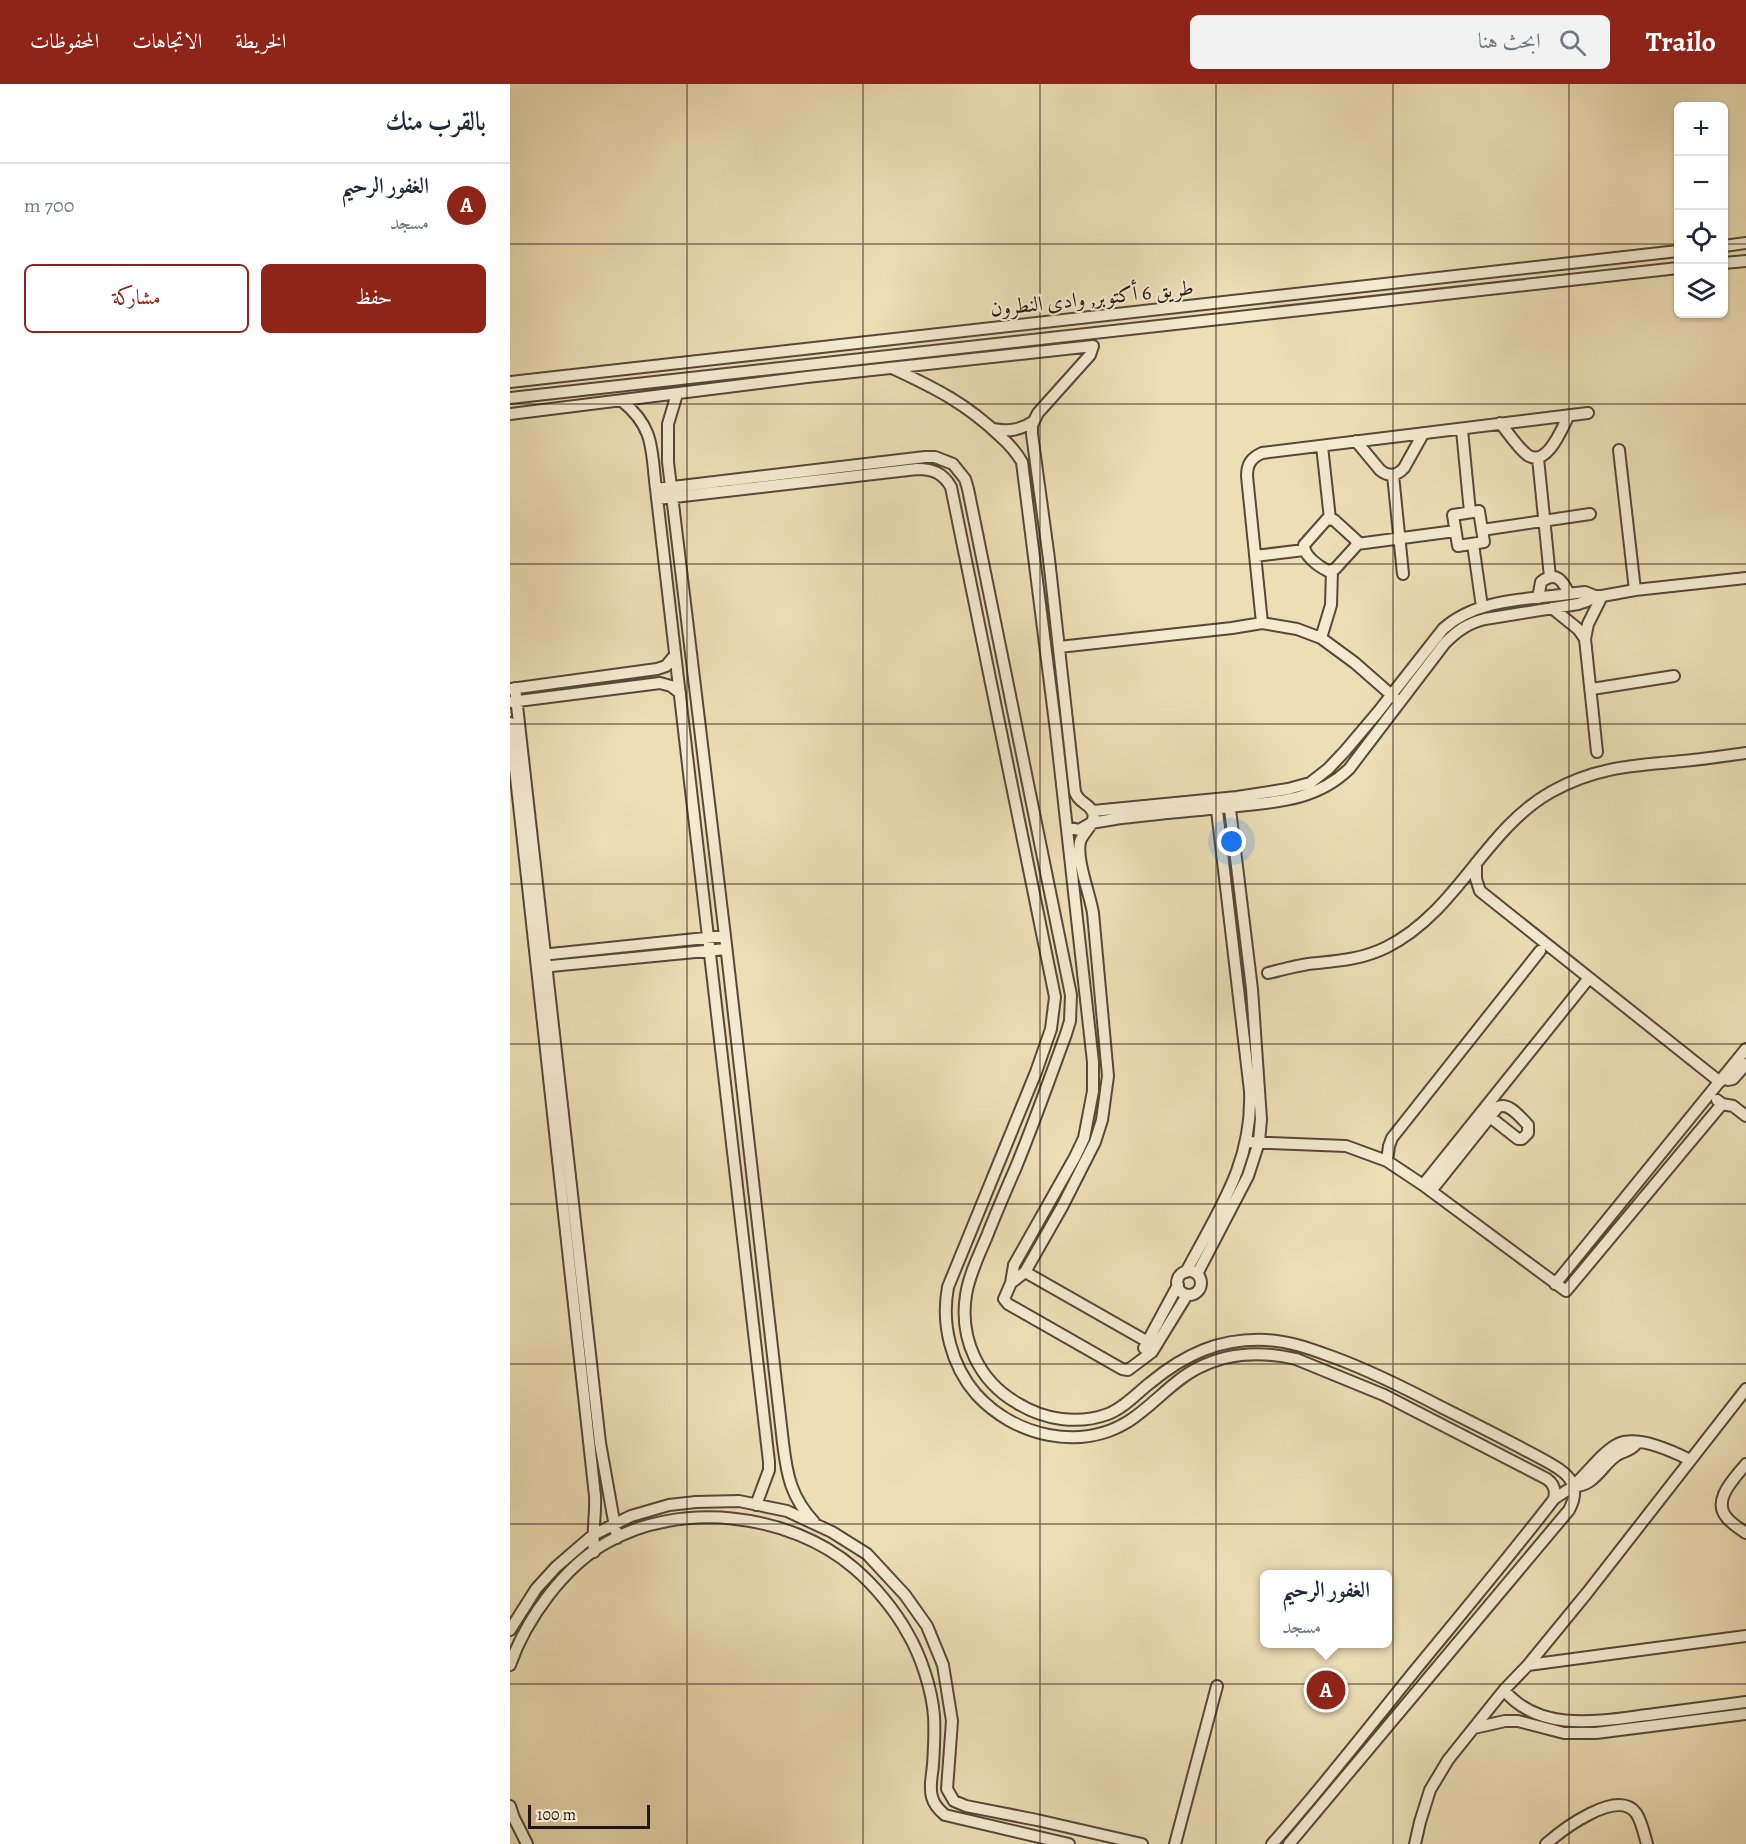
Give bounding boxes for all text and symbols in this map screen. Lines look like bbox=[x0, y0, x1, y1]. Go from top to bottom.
search box bbox=[1190, 15, 1610, 69]
text: Trailo bbox=[1646, 23, 1716, 61]
text: ابحث هنا bbox=[1478, 26, 1541, 56]
icon: search bbox=[1556, 26, 1589, 59]
text: المحفوظات bbox=[30, 27, 99, 55]
text: الاتجاهات bbox=[132, 27, 202, 55]
text: الخريطة bbox=[235, 27, 286, 55]
map controls bbox=[1674, 102, 1728, 318]
button: + bbox=[1674, 102, 1728, 156]
text: بالقرب منك bbox=[385, 104, 486, 139]
button: − bbox=[1674, 156, 1728, 210]
text: الغفور الرحيم bbox=[341, 171, 429, 201]
text: 700 m bbox=[24, 192, 74, 219]
text: A bbox=[460, 192, 473, 219]
text: مسجد bbox=[390, 209, 429, 236]
button: locate bbox=[1674, 210, 1728, 264]
button: مشاركة bbox=[24, 264, 249, 333]
button: حفظ bbox=[261, 264, 486, 333]
button: layers bbox=[1674, 264, 1728, 318]
street label: طريق 6 أكتوبر, وادى النطرون bbox=[989, 272, 1195, 323]
your location bbox=[1217, 827, 1246, 856]
popup bbox=[1260, 1570, 1392, 1648]
text: الغفور الرحيم bbox=[1282, 1575, 1370, 1605]
text: مسجد bbox=[1282, 1613, 1321, 1640]
pin: A bbox=[1306, 1668, 1346, 1712]
scale bar bbox=[528, 1802, 650, 1830]
text: 100 m bbox=[537, 1804, 576, 1826]

